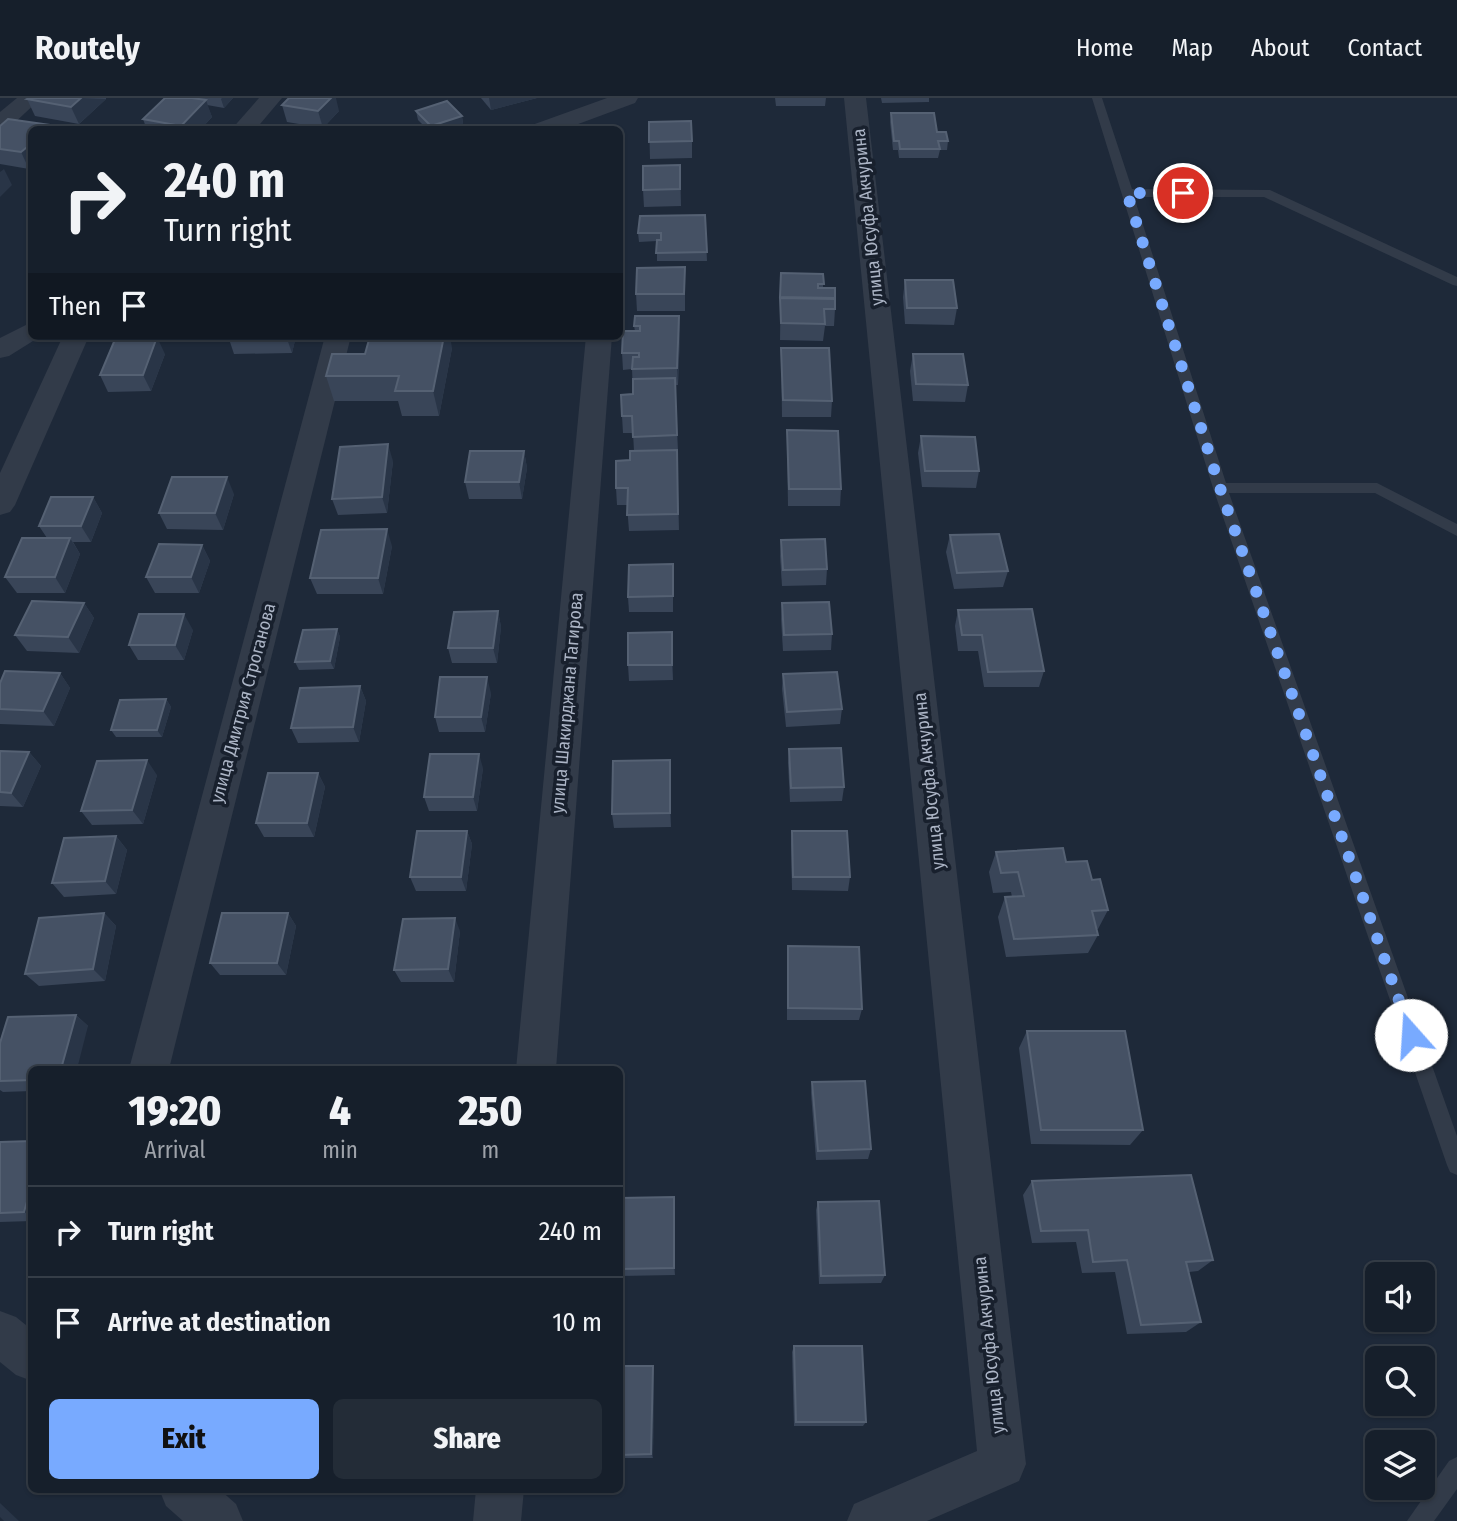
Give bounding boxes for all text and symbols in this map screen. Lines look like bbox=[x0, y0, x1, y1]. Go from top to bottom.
text: Routely bbox=[35, 28, 140, 68]
text: Home bbox=[1076, 34, 1133, 62]
text: Map bbox=[1171, 34, 1213, 62]
text: About bbox=[1251, 34, 1309, 62]
text: Contact bbox=[1347, 34, 1422, 62]
street label: улица Юсуфа Акчурина bbox=[848, 127, 888, 307]
text: 240 m bbox=[164, 151, 285, 210]
icon: right bbox=[49, 154, 140, 245]
pin bbox=[1153, 163, 1213, 223]
icon: arrive bbox=[1164, 174, 1202, 212]
text: Turn right bbox=[164, 211, 291, 249]
icon: arrive bbox=[115, 287, 153, 325]
text: Then bbox=[49, 291, 101, 322]
street label: улица Шакирджана Тагирова bbox=[546, 591, 588, 814]
street label: улица Дмитрия Строганова bbox=[206, 600, 280, 805]
street label: улица Юсуфа Акчурина bbox=[909, 691, 949, 871]
position arrow bbox=[1374, 998, 1448, 1072]
text: 19:20 bbox=[129, 1086, 222, 1136]
text: 4 bbox=[329, 1086, 351, 1136]
text: 250 bbox=[458, 1086, 522, 1136]
text: Arrival bbox=[145, 1136, 206, 1164]
text: min bbox=[322, 1136, 358, 1164]
text: m bbox=[482, 1136, 499, 1164]
icon: right bbox=[49, 1213, 87, 1251]
text: Turn right bbox=[108, 1216, 214, 1247]
text: 240 m bbox=[539, 1216, 602, 1247]
street label: улица Юсуфа Акчурина bbox=[969, 1255, 1009, 1435]
map controls bbox=[1365, 1262, 1435, 1500]
button: sound bbox=[1365, 1262, 1435, 1332]
icon: arrive bbox=[49, 1304, 87, 1342]
text: Arrive at destination bbox=[108, 1307, 331, 1338]
text: 10 m bbox=[552, 1307, 602, 1338]
button: search bbox=[1365, 1346, 1435, 1416]
button: Exit bbox=[49, 1399, 319, 1479]
button: Share bbox=[333, 1399, 602, 1479]
button: layers bbox=[1365, 1430, 1435, 1500]

